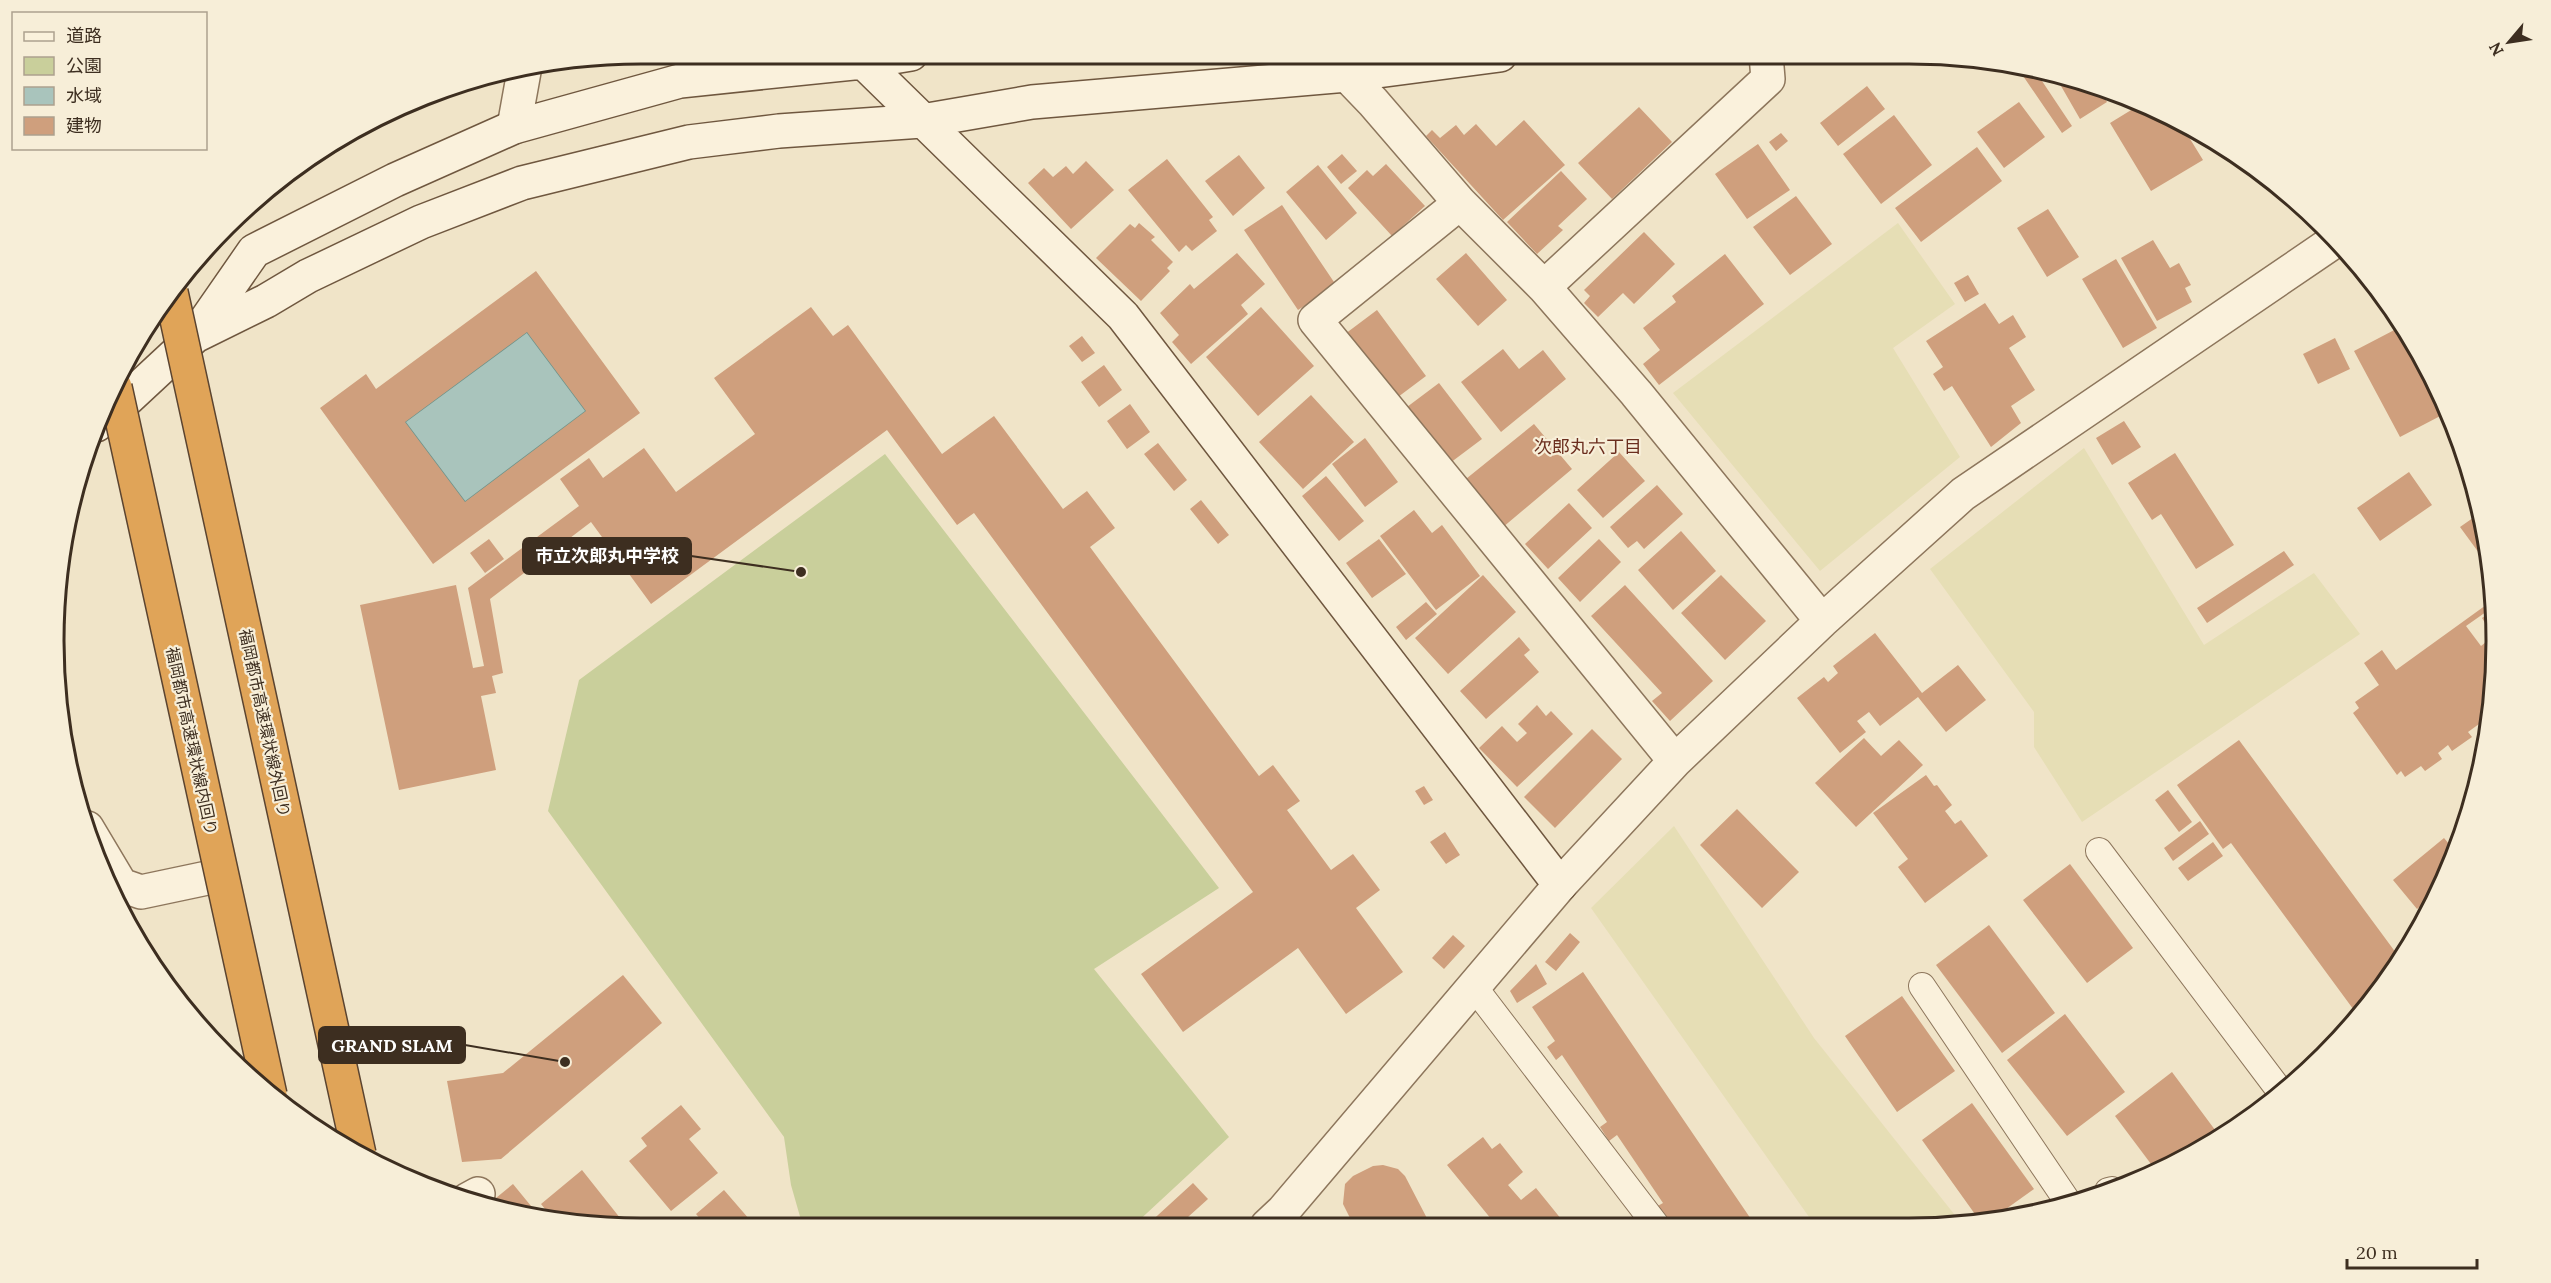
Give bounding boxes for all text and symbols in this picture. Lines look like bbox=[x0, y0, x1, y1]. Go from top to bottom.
legend bbox=[12, 12, 207, 150]
north arrow bbox=[2479, 12, 2539, 72]
text: 道路 bbox=[66, 24, 102, 47]
text: N bbox=[2484, 39, 2508, 60]
text: 公園 bbox=[66, 54, 102, 77]
text: 水域 bbox=[66, 84, 102, 107]
text: 建物 bbox=[66, 114, 102, 137]
district label: 次郎丸六丁目 bbox=[1534, 435, 1642, 458]
callout: 市立次郎丸中学校 bbox=[523, 538, 691, 574]
text: 市立次郎丸中学校 bbox=[535, 544, 679, 567]
street label: 福岡都市高速環状線外回り bbox=[235, 627, 295, 819]
street label: 福岡都市高速環状線内回り bbox=[162, 645, 222, 837]
callout: GRAND SLAM bbox=[319, 1027, 465, 1063]
text: GRAND SLAM bbox=[331, 1034, 453, 1057]
scale bar bbox=[2347, 1232, 2478, 1270]
text: 20 m bbox=[2356, 1241, 2398, 1264]

